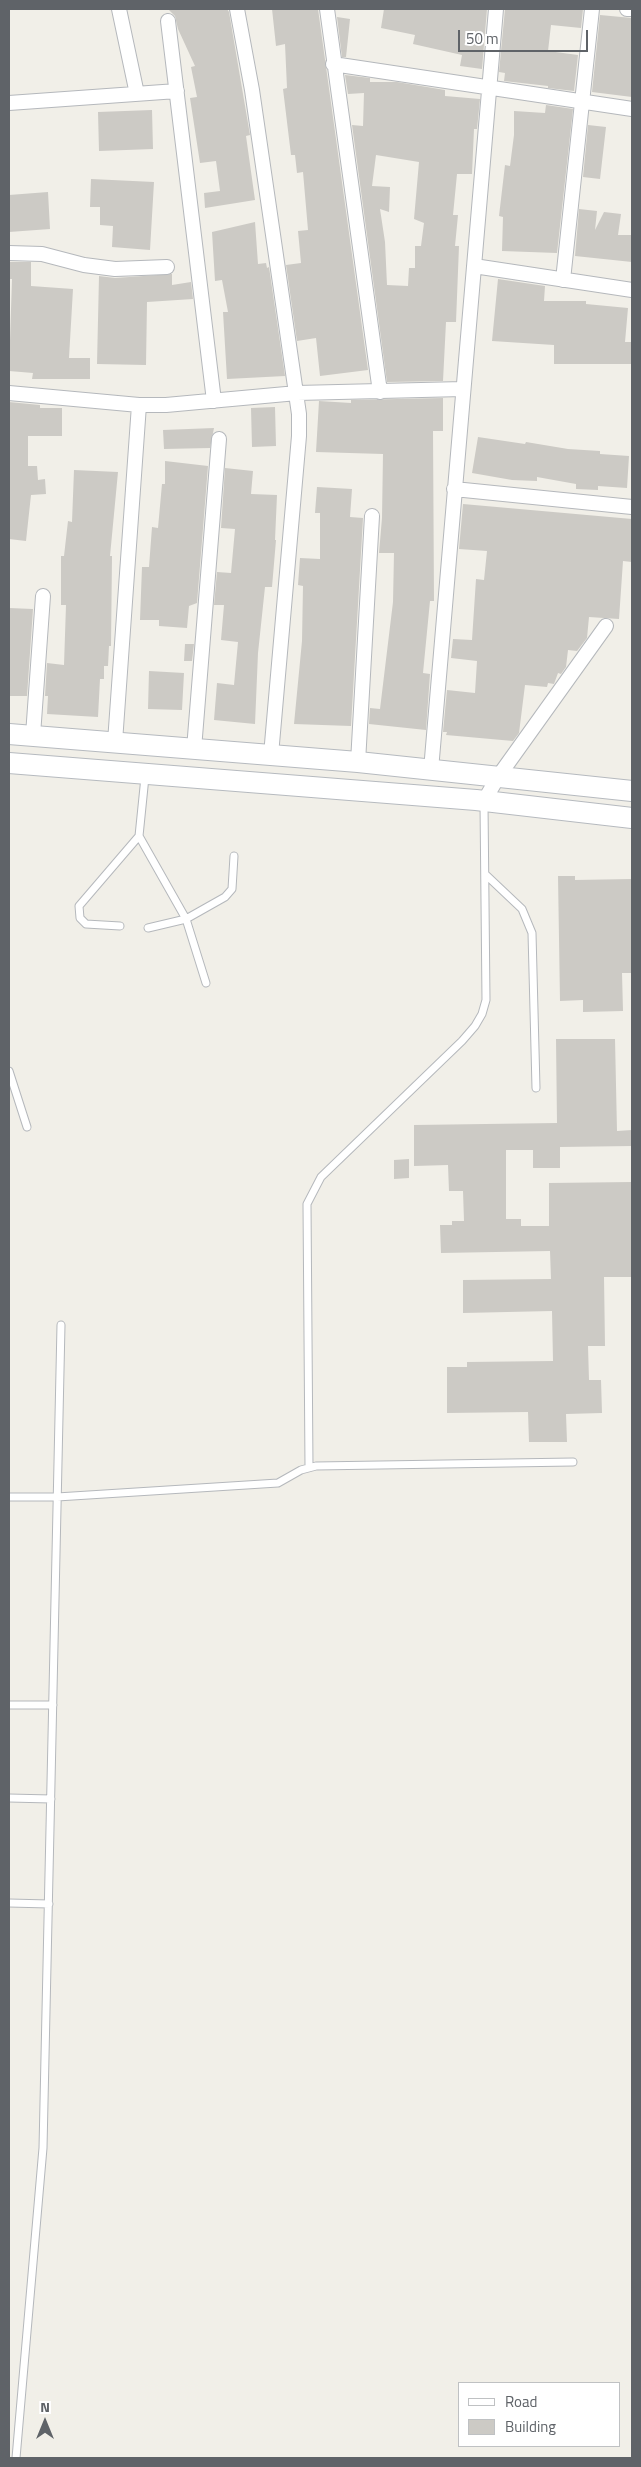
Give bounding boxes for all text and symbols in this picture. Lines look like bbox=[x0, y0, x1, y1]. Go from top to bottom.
scale bar bbox=[461, 20, 591, 52]
text: 50 m bbox=[466, 27, 499, 50]
legend bbox=[458, 2382, 621, 2447]
text: Road bbox=[505, 2390, 537, 2413]
text: N bbox=[40, 2396, 50, 2417]
north arrow bbox=[20, 2397, 70, 2447]
text: Building bbox=[505, 2415, 556, 2438]

